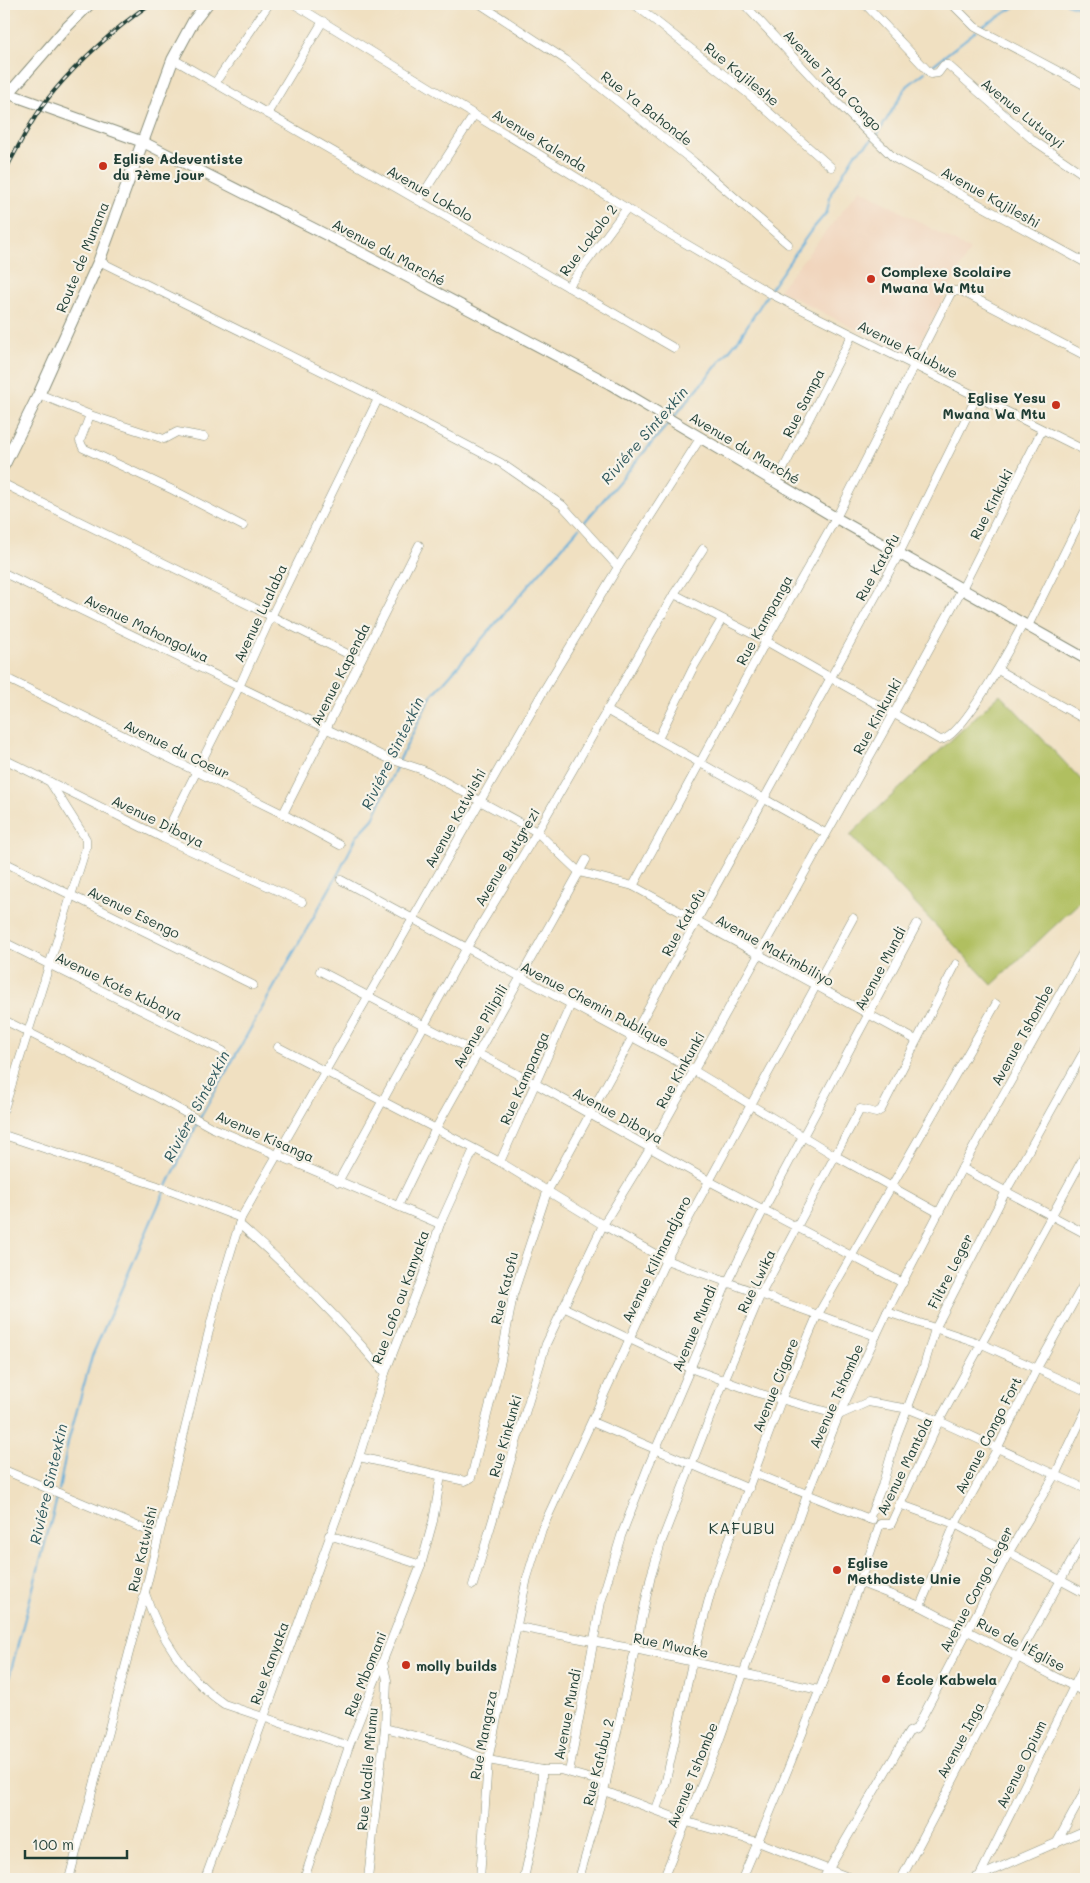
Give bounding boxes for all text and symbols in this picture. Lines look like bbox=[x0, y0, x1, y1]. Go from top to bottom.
street label: Avenue Taba Congo bbox=[780, 25, 886, 135]
street label: Rue Kajileshe bbox=[700, 38, 784, 110]
street label: Rue Ya Bahonde bbox=[597, 66, 697, 150]
street label: Avenue Lutuayi bbox=[977, 73, 1069, 153]
street label: Avenue Kalenda bbox=[489, 104, 591, 176]
place label: Eglise Adeventiste du 7ème jour bbox=[113, 149, 243, 184]
marker: Eglise Adeventiste du 7ème jour bbox=[97, 160, 109, 172]
street label: Avenue Lokolo bbox=[384, 161, 476, 225]
street label: Avenue Kajileshi bbox=[938, 162, 1044, 232]
street label: Route de Munana bbox=[51, 199, 113, 315]
street label: Rue Lokolo 2 bbox=[555, 200, 621, 280]
street label: Avenue du Marché bbox=[329, 214, 449, 290]
place label: Complexe Scolaire Mwana Wa Mtu bbox=[881, 262, 1011, 297]
marker: Complexe Scolaire Mwana Wa Mtu bbox=[865, 273, 877, 285]
street label: Avenue Kalubwe bbox=[855, 316, 961, 382]
street label: Rue Sampa bbox=[778, 365, 828, 441]
water label: Riviére Sintexkin bbox=[596, 382, 692, 488]
place label: Eglise Yesu Mwana Wa Mtu bbox=[942, 388, 1046, 423]
marker: Eglise Yesu Mwana Wa Mtu bbox=[1050, 399, 1062, 411]
street label: Avenue du Marché bbox=[686, 408, 804, 488]
street label: Rue Kinkuki bbox=[965, 465, 1017, 543]
street label: Rue Katofu bbox=[851, 530, 903, 604]
street label: Avenue Lualaba bbox=[229, 561, 291, 665]
street label: Rue Kampanga bbox=[731, 572, 797, 668]
street label: Avenue Mahongolwa bbox=[82, 590, 212, 666]
street label: Avenue Kapenda bbox=[306, 619, 374, 729]
street label: Rue Kinkunki bbox=[848, 674, 906, 758]
water label: Riviére Sintexkin bbox=[356, 693, 428, 813]
street label: Avenue du Coeur bbox=[121, 715, 233, 783]
street label: Avenue Katwishi bbox=[420, 765, 490, 871]
street label: Avenue Dibaya bbox=[109, 790, 207, 852]
street label: Avenue Butgrezi bbox=[470, 804, 544, 910]
street label: Avenue Esengo bbox=[85, 881, 183, 943]
street label: Rue Katofu bbox=[657, 885, 709, 959]
street label: Avenue Makimbiliyo bbox=[713, 910, 837, 990]
street label: Avenue Mundi bbox=[850, 923, 910, 1013]
street label: Avenue Kote Kubaya bbox=[52, 947, 186, 1025]
street label: Avenue Chemin Publique bbox=[518, 957, 672, 1051]
street label: Avenue Pilipili bbox=[448, 980, 512, 1072]
street label: Avenue Tshombe bbox=[986, 981, 1058, 1089]
street label: Rue Kampanga bbox=[495, 1028, 553, 1128]
street label: Rue Kinkunki bbox=[651, 1028, 709, 1112]
water label: Riviére Sintexkin bbox=[158, 1047, 234, 1165]
street label: Avenue Dibaya bbox=[569, 1082, 667, 1148]
street label: Avenue Kisanga bbox=[213, 1106, 317, 1166]
street label: Avenue Kilimandjaro bbox=[617, 1192, 695, 1326]
street label: Rue Lofo ou Kanyaka bbox=[367, 1227, 433, 1367]
street label: Filtre Leger bbox=[923, 1230, 977, 1312]
street label: Rue Lwika bbox=[732, 1246, 780, 1316]
street label: Rue Katofu bbox=[486, 1250, 522, 1326]
street label: Avenue Mundi bbox=[667, 1282, 721, 1374]
street label: Avenue Cigare bbox=[748, 1335, 802, 1435]
street label: Avenue Tshombe bbox=[804, 1341, 868, 1451]
street label: Avenue Congo Fort bbox=[950, 1373, 1026, 1497]
street label: Rue Kinkunki bbox=[484, 1393, 526, 1479]
street label: Avenue Mantola bbox=[872, 1414, 936, 1518]
water label: Riviére Sintexkin bbox=[24, 1422, 72, 1546]
street label: Rue Katwishi bbox=[123, 1504, 161, 1594]
district label: KAFUBU bbox=[708, 1517, 776, 1538]
street label: Avenue Congo Leger bbox=[935, 1523, 1017, 1655]
place label: Eglise Methodiste Unie bbox=[847, 1553, 961, 1588]
marker: Eglise Methodiste Unie bbox=[831, 1564, 843, 1576]
street label: Rue de l'Église bbox=[973, 1613, 1069, 1675]
street label: Rue Kanyaka bbox=[245, 1619, 293, 1707]
street label: Rue Mwake bbox=[632, 1628, 710, 1662]
street label: Rue Mbomani bbox=[339, 1629, 391, 1719]
place label: molly builds bbox=[416, 1656, 497, 1675]
marker: molly builds bbox=[400, 1659, 412, 1671]
street label: Avenue Mundi bbox=[549, 1667, 585, 1761]
place label: École Kabwela bbox=[896, 1670, 998, 1689]
marker: École Kabwela bbox=[880, 1673, 892, 1685]
street label: Rue Mangaza bbox=[465, 1689, 501, 1781]
street label: Avenue Inga bbox=[932, 1699, 988, 1781]
street label: Rue Wadile Mfumu bbox=[352, 1707, 382, 1831]
street label: Rue Kafubu 2 bbox=[578, 1717, 618, 1807]
street label: Avenue Opium bbox=[991, 1717, 1051, 1811]
street label: Avenue Tshombe bbox=[662, 1719, 722, 1831]
scale bar bbox=[25, 1828, 128, 1860]
text: 100 m bbox=[32, 1834, 74, 1854]

